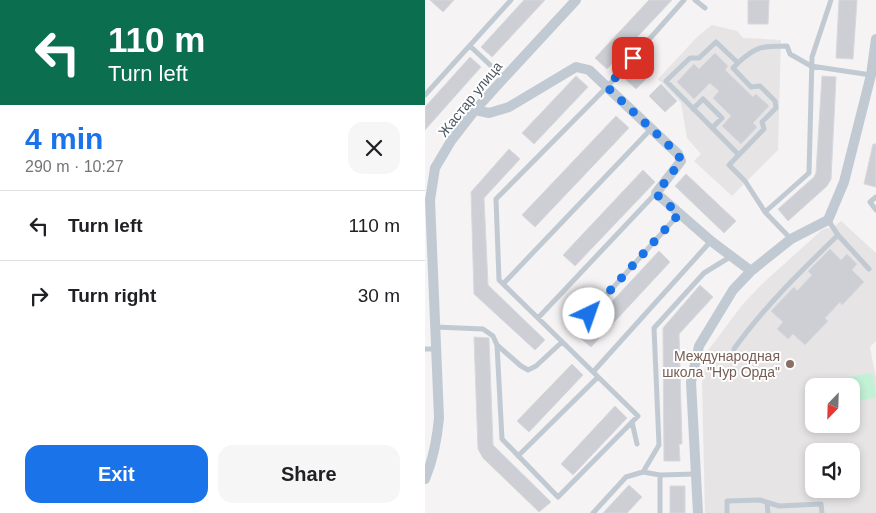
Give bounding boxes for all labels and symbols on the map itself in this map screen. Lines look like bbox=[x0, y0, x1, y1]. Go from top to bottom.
pin bbox=[612, 37, 654, 79]
street label: Жастар улица bbox=[435, 58, 505, 140]
position arrow bbox=[562, 287, 614, 339]
place label: Международная школа "Нур Орда" bbox=[662, 348, 780, 380]
marker: Международная школа "Нур Орда" bbox=[784, 358, 796, 370]
north arrow bbox=[805, 378, 860, 432]

